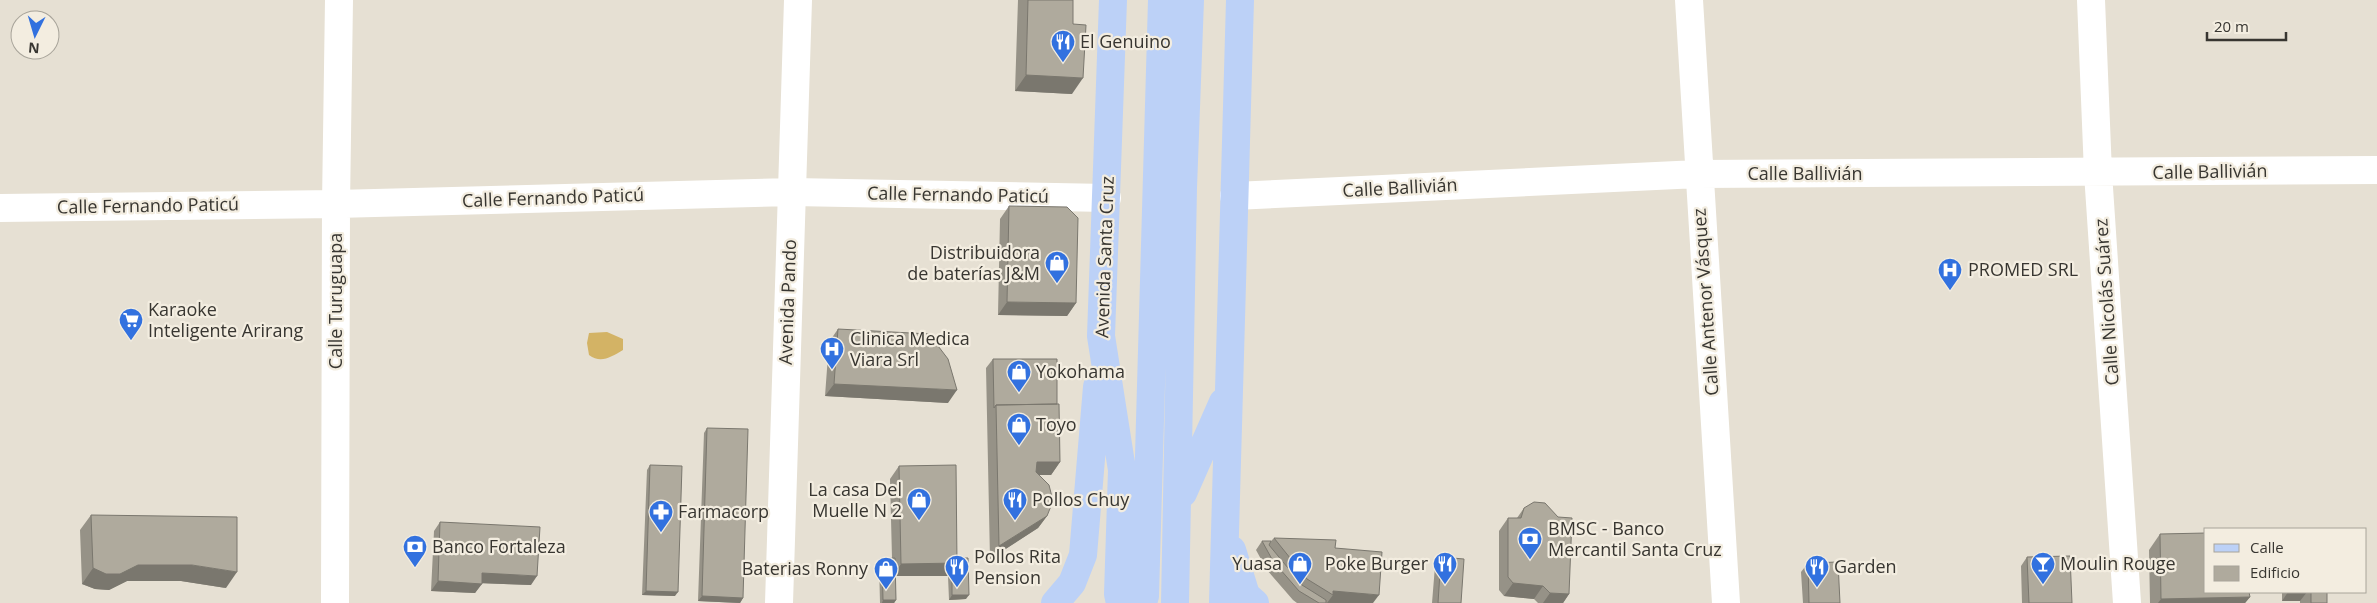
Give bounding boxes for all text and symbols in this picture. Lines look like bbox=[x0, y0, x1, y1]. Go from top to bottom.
north arrow bbox=[10, 10, 60, 60]
scale bar bbox=[2207, 10, 2286, 42]
text: 20 m bbox=[2214, 16, 2249, 36]
restaurant icon: El Genuino bbox=[1050, 29, 1076, 63]
place label: El Genuino bbox=[1080, 29, 1171, 53]
text: N bbox=[27, 38, 40, 58]
street label: Calle Ballivián bbox=[2152, 158, 2268, 184]
street label: Calle Ballivián bbox=[1747, 161, 1863, 185]
street label: Calle Ballivián bbox=[1342, 172, 1458, 202]
street label: Avenida Santa Cruz bbox=[1089, 176, 1119, 338]
street label: Calle Fernando Paticú bbox=[867, 180, 1049, 208]
street label: Calle Fernando Paticú bbox=[462, 182, 644, 212]
street label: Calle Fernando Paticú bbox=[57, 191, 239, 219]
street label: Calle Antenor Vásquez bbox=[1686, 207, 1724, 397]
street label: Calle Nicolás Suárez bbox=[2088, 218, 2124, 386]
street label: Calle Turuguapa bbox=[323, 233, 347, 369]
street label: Avenida Pando bbox=[773, 239, 801, 365]
place label: Distribuidora de baterías J&M bbox=[907, 240, 1040, 285]
shop icon: Distribuidora de baterías J&M bbox=[1044, 250, 1070, 284]
hospital icon: PROMED SRL bbox=[1937, 257, 1963, 291]
place label: PROMED SRL bbox=[1968, 257, 2078, 281]
place label: Karaoke Inteligente Arirang bbox=[148, 297, 303, 342]
supermarket icon: Karaoke Inteligente Arirang bbox=[118, 307, 144, 341]
place label: Clinica Medica Viara Srl bbox=[850, 326, 970, 371]
hospital icon: Clinica Medica Viara Srl bbox=[819, 336, 845, 370]
shop icon: Yokohama bbox=[1006, 359, 1032, 393]
place label: Yokohama bbox=[1036, 359, 1125, 383]
shop icon: Toyo bbox=[1006, 412, 1032, 446]
place label: Toyo bbox=[1036, 412, 1077, 436]
place label: La casa Del Muelle N 2 bbox=[808, 477, 902, 522]
shop icon: La casa Del Muelle N 2 bbox=[906, 487, 932, 521]
restaurant icon: Pollos Chuy bbox=[1002, 487, 1028, 521]
place label: Pollos Chuy bbox=[1032, 487, 1130, 511]
pharmacy icon: Farmacorp bbox=[648, 499, 674, 533]
place label: Farmacorp bbox=[678, 499, 769, 523]
place label: BMSC - Banco Mercantil Santa Cruz bbox=[1548, 516, 1722, 561]
bank icon: BMSC - Banco Mercantil Santa Cruz bbox=[1517, 526, 1543, 560]
legend bbox=[2204, 528, 2367, 593]
bank icon: Banco Fortaleza bbox=[402, 534, 428, 568]
place label: Banco Fortaleza bbox=[432, 534, 566, 558]
text: Calle bbox=[2250, 537, 2284, 557]
place label: Pollos Rita Pension bbox=[974, 544, 1061, 589]
place label: Yuasa bbox=[1232, 551, 1282, 575]
shop icon: Yuasa bbox=[1287, 551, 1313, 585]
place label: Poke Burger bbox=[1325, 551, 1429, 575]
restaurant icon: Poke Burger bbox=[1432, 551, 1458, 585]
bar icon: Moulin Rouge bbox=[2030, 551, 2056, 585]
place label: Moulin Rouge bbox=[2060, 551, 2176, 575]
restaurant icon: Pollos Rita Pension bbox=[944, 554, 970, 588]
restaurant icon: Garden bbox=[1804, 554, 1830, 588]
place label: Garden bbox=[1834, 554, 1897, 578]
place label: Baterias Ronny bbox=[742, 556, 869, 580]
shop icon: Baterias Ronny bbox=[873, 556, 899, 590]
text: Edificio bbox=[2250, 562, 2300, 582]

